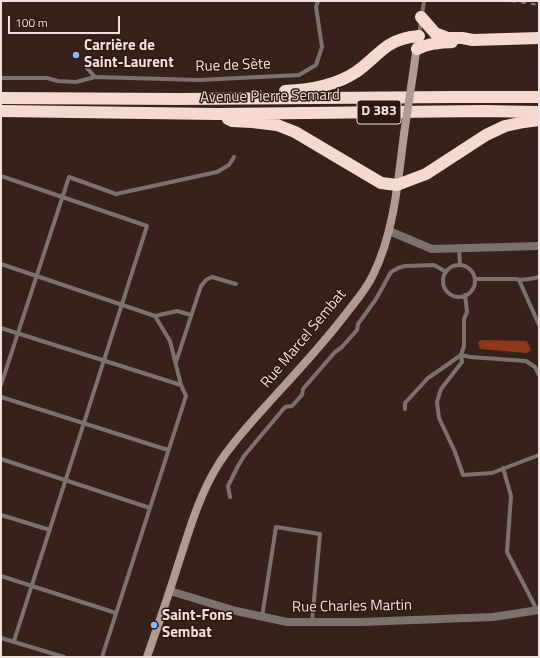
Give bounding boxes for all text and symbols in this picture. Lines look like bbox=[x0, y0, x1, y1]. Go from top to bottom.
scale bar bbox=[10, 8, 122, 34]
text: 100 m bbox=[15, 13, 48, 32]
place label: Carrière de Saint-Laurent bbox=[84, 37, 174, 72]
marker: Carrière de Saint-Laurent bbox=[71, 50, 81, 60]
street label: Rue de Sète bbox=[195, 56, 271, 76]
street label: Avenue Pierre Semard bbox=[200, 87, 340, 107]
road number: D 383 bbox=[357, 100, 401, 124]
street label: Rue Marcel Sembat bbox=[258, 286, 350, 392]
street label: Rue Charles Martin bbox=[292, 597, 412, 617]
place label: Saint-Fons Sembat bbox=[162, 607, 233, 642]
marker: Saint-Fons Sembat bbox=[149, 620, 159, 630]

